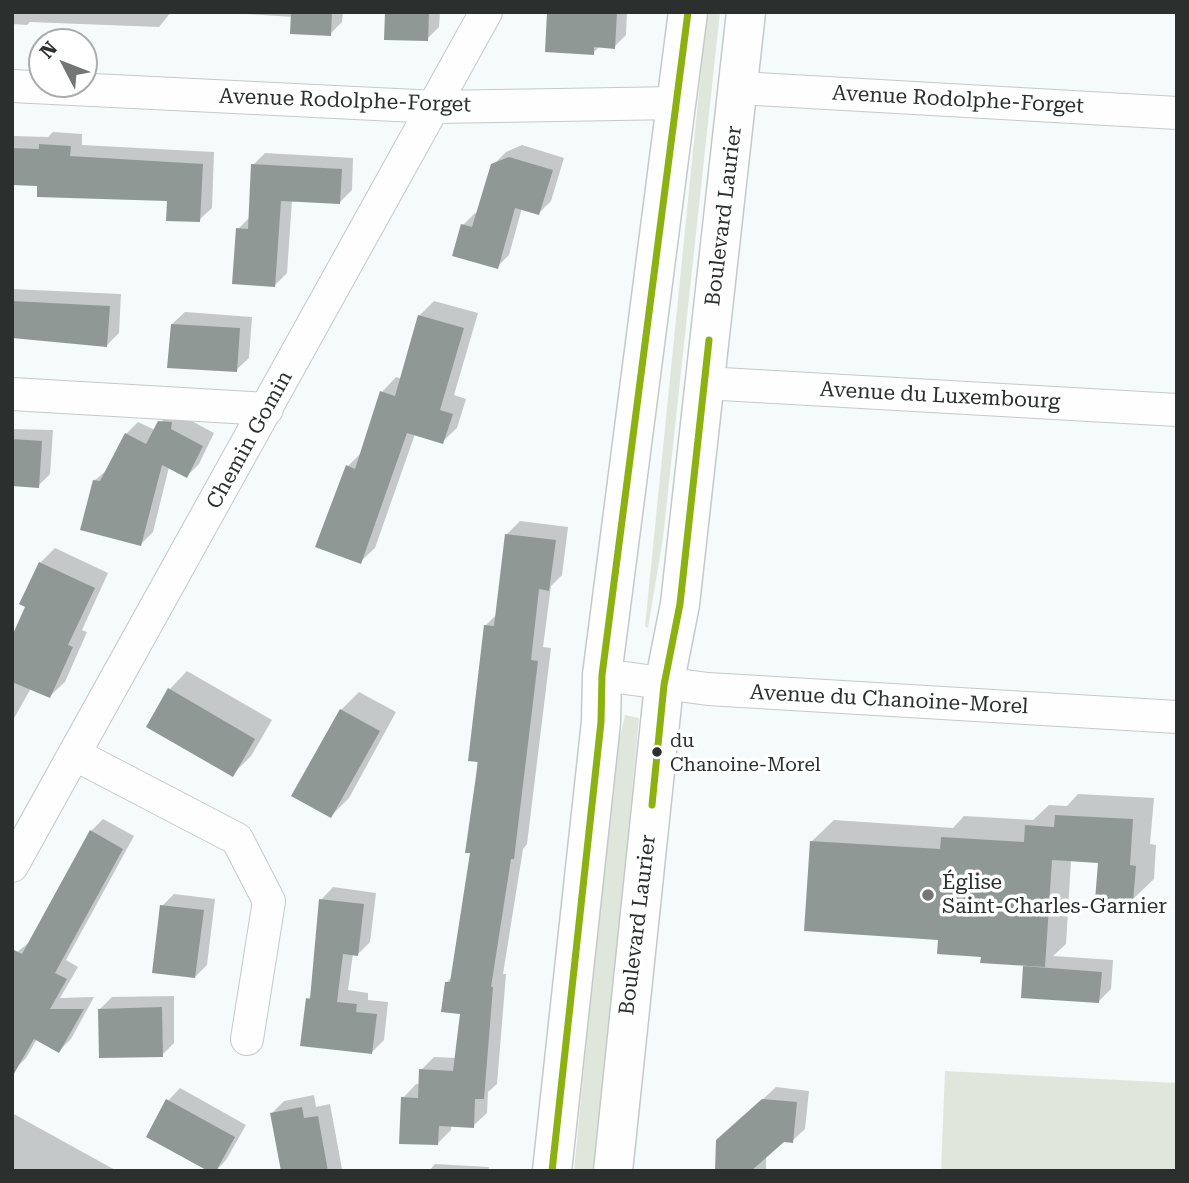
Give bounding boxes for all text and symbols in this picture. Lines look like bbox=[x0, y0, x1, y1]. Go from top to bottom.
north arrow bbox=[28, 28, 98, 98]
text: N bbox=[35, 37, 62, 63]
street label: Avenue Rodolphe-Forget bbox=[831, 81, 1085, 119]
street label: Avenue Rodolphe-Forget bbox=[218, 84, 472, 118]
street label: Boulevard Laurier bbox=[700, 124, 748, 308]
street label: Chemin Gomin bbox=[202, 367, 298, 513]
street label: Avenue du Luxembourg bbox=[819, 377, 1061, 415]
street label: Avenue du Chanoine-Morel bbox=[749, 680, 1029, 720]
place label: du Chanoine-Morel bbox=[670, 730, 821, 774]
marker: du Chanoine-Morel bbox=[650, 745, 664, 759]
street label: Boulevard Laurier bbox=[614, 833, 662, 1017]
place label: Église Saint-Charles-Garnier bbox=[942, 870, 1167, 920]
marker: Église Saint-Charles-Garnier bbox=[920, 887, 936, 903]

